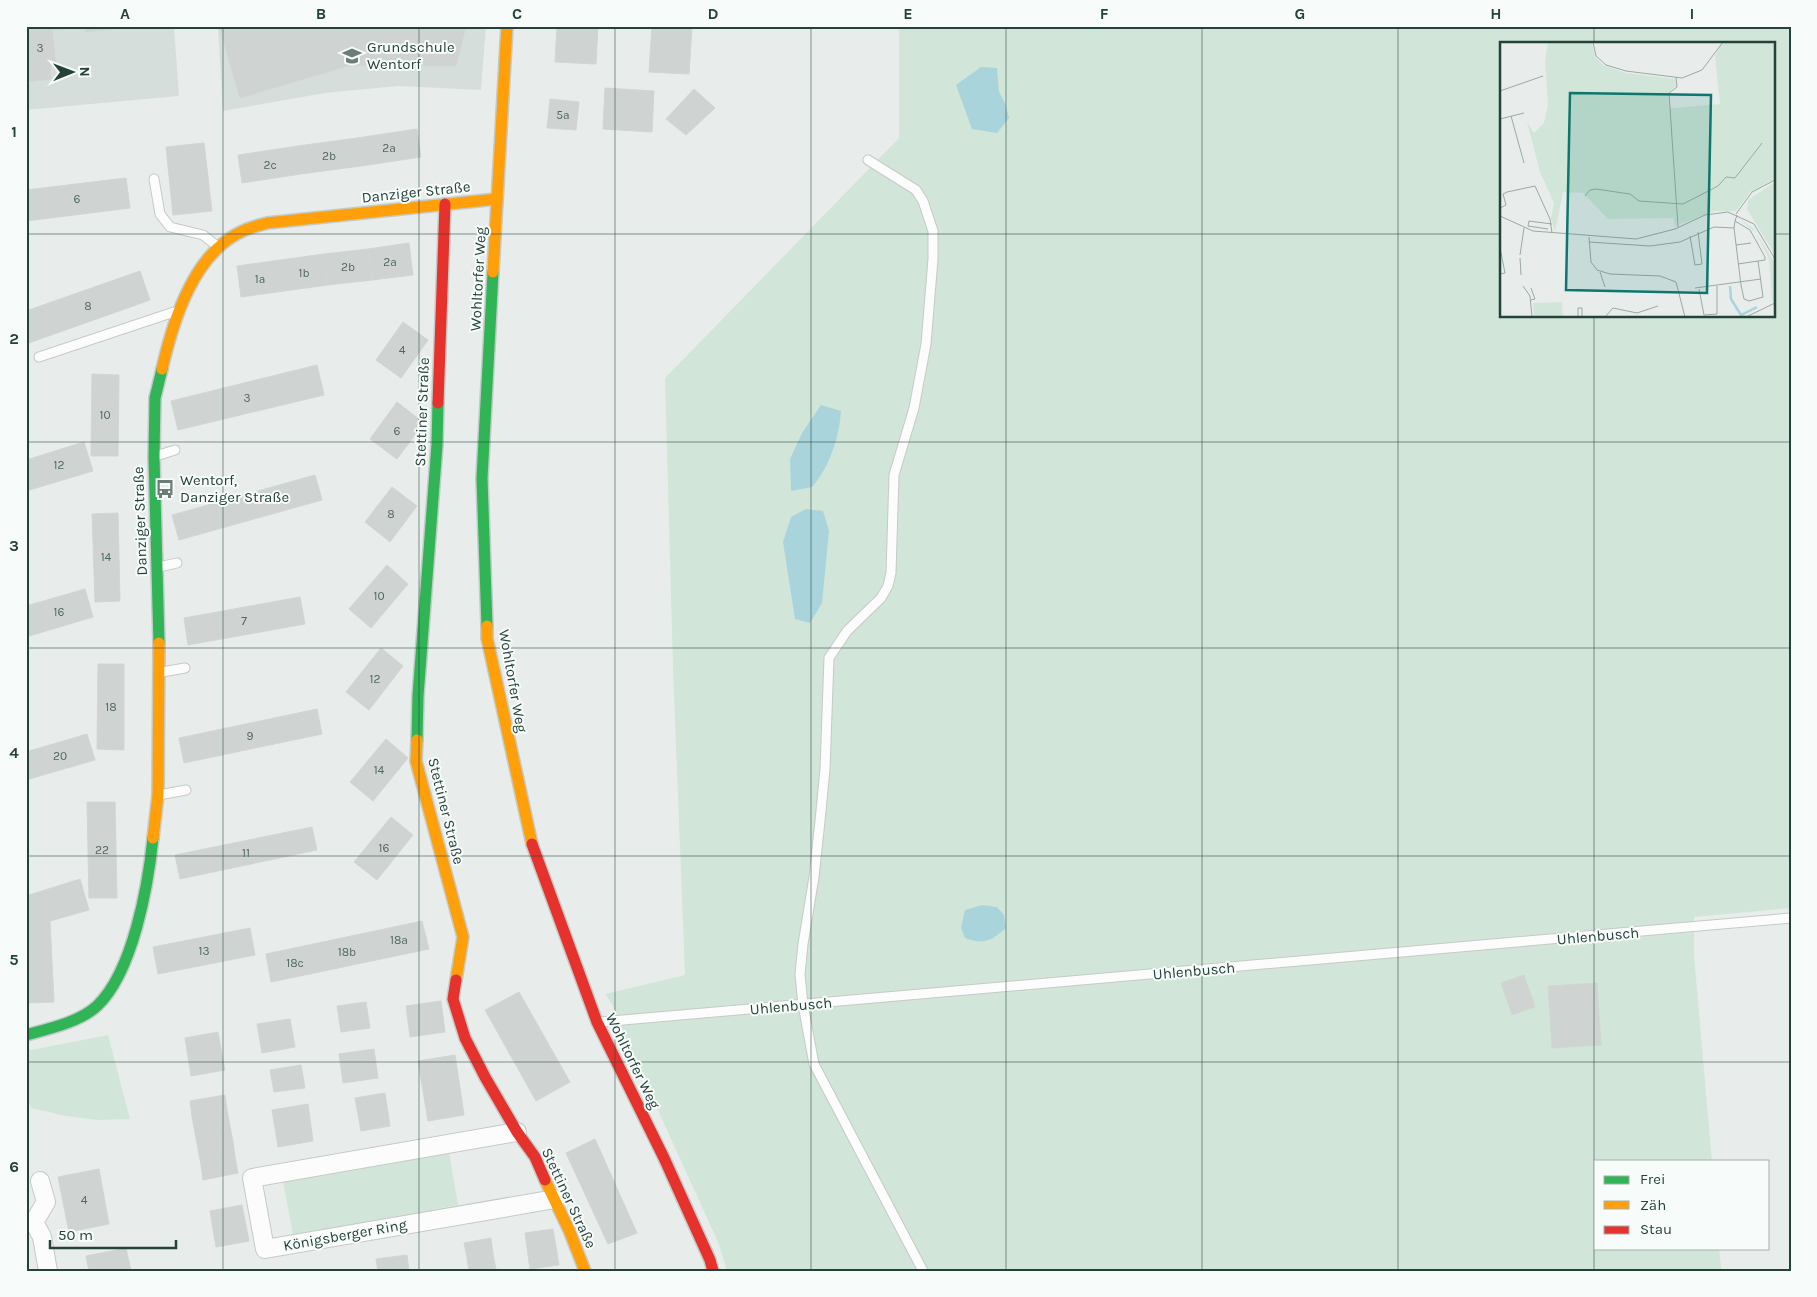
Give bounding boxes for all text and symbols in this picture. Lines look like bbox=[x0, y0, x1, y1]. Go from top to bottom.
text: A bbox=[120, 4, 130, 23]
text: B bbox=[316, 4, 326, 23]
text: C bbox=[512, 4, 522, 23]
text: D bbox=[708, 4, 719, 23]
text: E bbox=[903, 4, 913, 23]
text: F bbox=[1100, 4, 1109, 23]
text: G bbox=[1295, 4, 1305, 23]
text: H bbox=[1490, 4, 1502, 23]
text: I bbox=[1690, 4, 1694, 23]
place label: Grundschule Wentorf bbox=[367, 38, 455, 73]
house number: 3 bbox=[36, 41, 44, 55]
inset map bbox=[1500, 42, 1774, 318]
school or university icon: Grundschule Wentorf bbox=[341, 45, 363, 67]
north arrow bbox=[48, 48, 98, 98]
text: N bbox=[76, 67, 93, 77]
house number: 5a bbox=[556, 108, 570, 122]
text: 1 bbox=[11, 122, 17, 141]
house number: 2a bbox=[382, 141, 396, 155]
house number: 2b bbox=[322, 149, 336, 163]
house number: 2c bbox=[263, 158, 277, 172]
street label: Danziger Straße bbox=[361, 177, 471, 207]
house number: 6 bbox=[74, 192, 81, 206]
street label: Wohltorfer Weg bbox=[466, 226, 490, 332]
house number: 2a bbox=[383, 255, 397, 269]
house number: 2b bbox=[341, 260, 355, 274]
house number: 1b bbox=[298, 266, 310, 280]
house number: 1a bbox=[255, 272, 265, 286]
house number: 8 bbox=[84, 299, 92, 313]
text: 2 bbox=[9, 329, 19, 348]
house number: 4 bbox=[399, 343, 406, 357]
street label: Stettiner Straße bbox=[411, 357, 433, 467]
house number: 3 bbox=[243, 391, 251, 405]
house number: 10 bbox=[99, 408, 111, 422]
house number: 6 bbox=[394, 424, 401, 438]
house number: 12 bbox=[54, 458, 65, 472]
street label: Danziger Straße bbox=[129, 466, 151, 576]
place label: Wentorf, Danziger Straße bbox=[180, 471, 289, 506]
bus stop icon: Wentorf, Danziger Straße bbox=[154, 478, 176, 500]
house number: 8 bbox=[387, 507, 395, 521]
text: 3 bbox=[9, 536, 19, 555]
house number: 14 bbox=[101, 550, 112, 564]
house number: 10 bbox=[373, 589, 385, 603]
house number: 16 bbox=[54, 605, 65, 619]
house number: 7 bbox=[241, 614, 247, 628]
street label: Wohltorfer Weg bbox=[495, 628, 531, 735]
house number: 12 bbox=[370, 672, 381, 686]
house number: 18 bbox=[105, 700, 117, 714]
house number: 9 bbox=[247, 729, 254, 743]
text: 4 bbox=[9, 743, 19, 762]
house number: 20 bbox=[53, 749, 67, 763]
street label: Stettiner Straße bbox=[424, 756, 468, 866]
house number: 14 bbox=[374, 763, 385, 777]
house number: 16 bbox=[379, 841, 390, 855]
house number: 22 bbox=[95, 843, 109, 857]
house number: 11 bbox=[242, 846, 250, 860]
street label: Uhlenbusch bbox=[1556, 923, 1640, 949]
house number: 18a bbox=[390, 933, 408, 947]
house number: 13 bbox=[198, 944, 210, 958]
house number: 18b bbox=[338, 945, 356, 959]
text: 5 bbox=[9, 950, 19, 969]
house number: 18c bbox=[286, 956, 304, 970]
street label: Uhlenbusch bbox=[1152, 958, 1236, 984]
street label: Uhlenbusch bbox=[749, 993, 833, 1019]
street label: Wohltorfer Weg bbox=[602, 1010, 664, 1112]
street label: Stettiner Straße bbox=[538, 1145, 600, 1251]
text: 6 bbox=[9, 1157, 19, 1176]
legend bbox=[1594, 1160, 1770, 1250]
text: Frei bbox=[1640, 1170, 1665, 1188]
house number: 4 bbox=[81, 1193, 88, 1207]
text: Zäh bbox=[1640, 1196, 1666, 1214]
street label: Königsberger Ring bbox=[282, 1215, 409, 1255]
scale bar bbox=[50, 1217, 176, 1249]
text: Stau bbox=[1640, 1220, 1672, 1238]
text: 50 m bbox=[58, 1226, 93, 1244]

